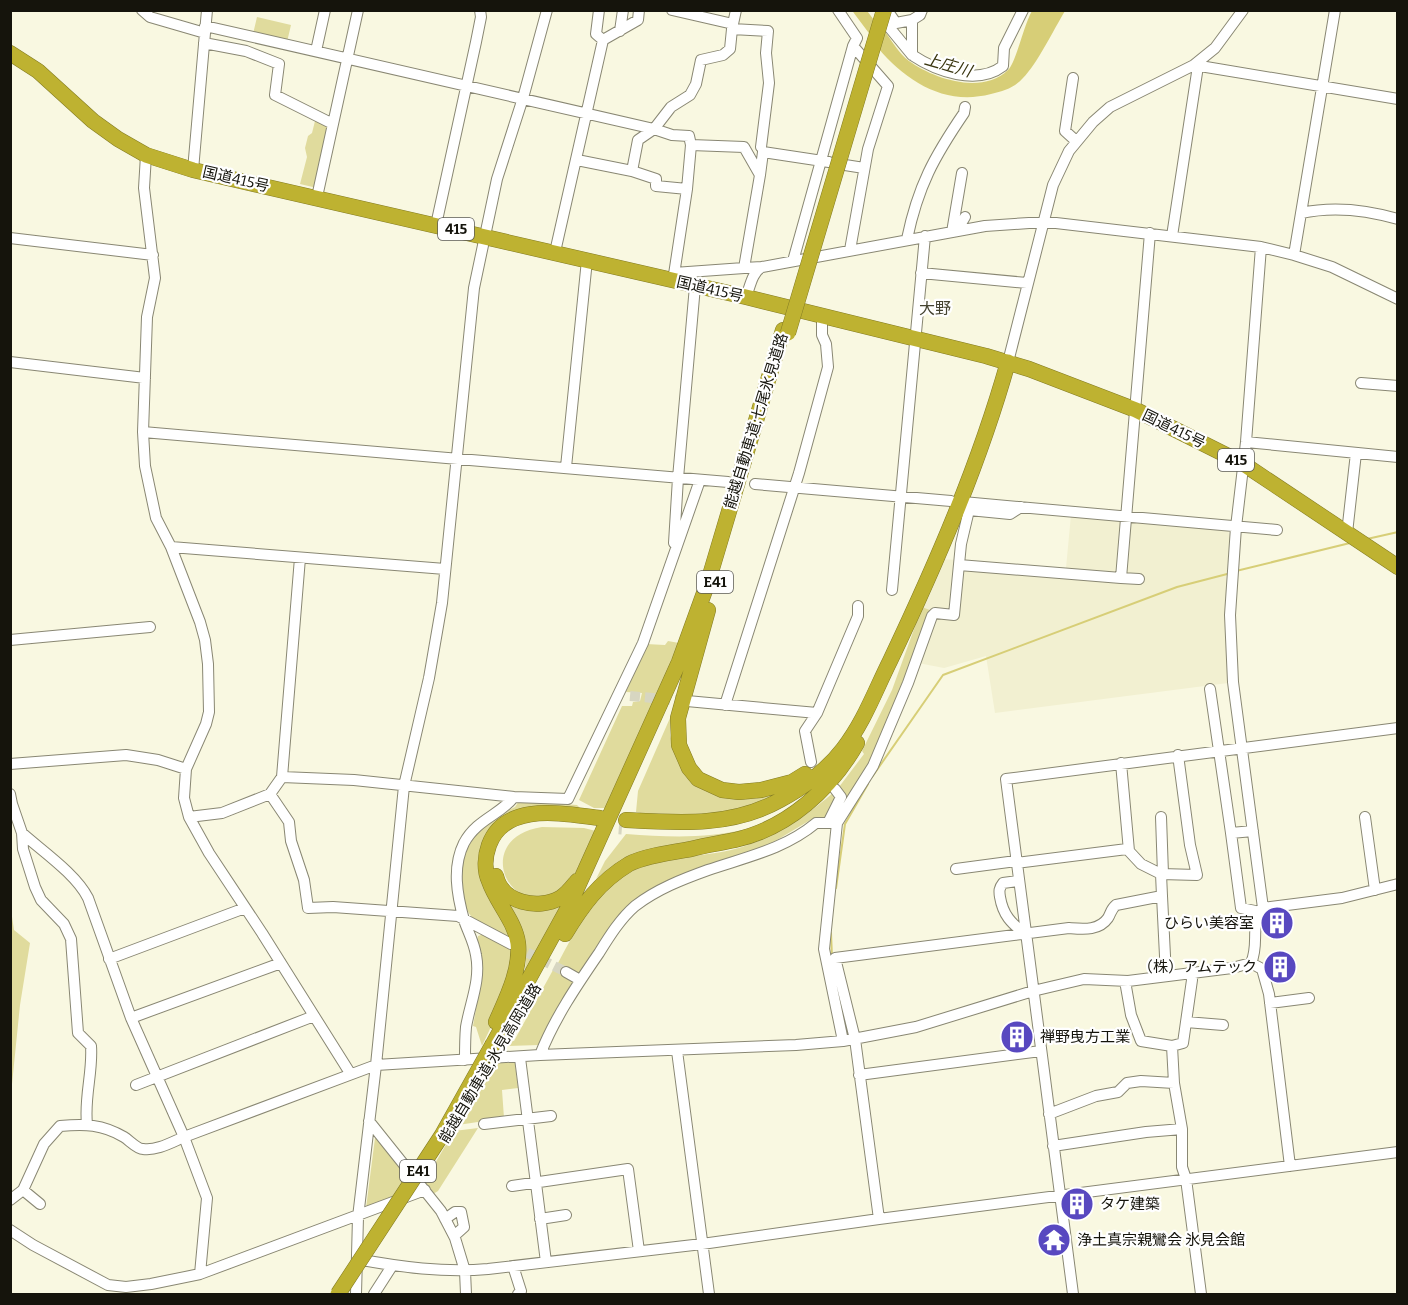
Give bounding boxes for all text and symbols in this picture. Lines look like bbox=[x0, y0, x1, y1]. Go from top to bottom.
water label: 上庄川 bbox=[922, 49, 976, 81]
street label: 国道415号 bbox=[201, 163, 271, 195]
road number: 415 bbox=[438, 218, 474, 240]
street label: 国道415号 bbox=[675, 273, 745, 305]
district label: 大野 bbox=[919, 299, 951, 318]
street label: 能越自動車道;七尾氷見道路 bbox=[721, 331, 791, 511]
street label: 国道415号 bbox=[1140, 406, 1208, 452]
road number: 415 bbox=[1218, 449, 1254, 471]
road number: E41 bbox=[697, 571, 733, 593]
building icon: ひらい美容室 bbox=[1259, 905, 1295, 941]
place label: ひらい美容室 bbox=[1164, 914, 1254, 932]
building icon: （株）アムテック bbox=[1262, 949, 1298, 985]
place label: （株）アムテック bbox=[1138, 958, 1257, 976]
street label: 能越自動車道;氷見高岡道路 bbox=[435, 980, 545, 1146]
building icon: 禅野曳方工業 bbox=[999, 1019, 1035, 1055]
place label: 禅野曳方工業 bbox=[1040, 1028, 1130, 1046]
road number: E41 bbox=[400, 1160, 436, 1182]
building icon: タケ建築 bbox=[1059, 1186, 1095, 1222]
place label: タケ建築 bbox=[1100, 1195, 1160, 1213]
temple icon: 浄土真宗親鸞会 氷見会館 bbox=[1036, 1222, 1072, 1258]
place label: 浄土真宗親鸞会 氷見会館 bbox=[1077, 1231, 1245, 1249]

